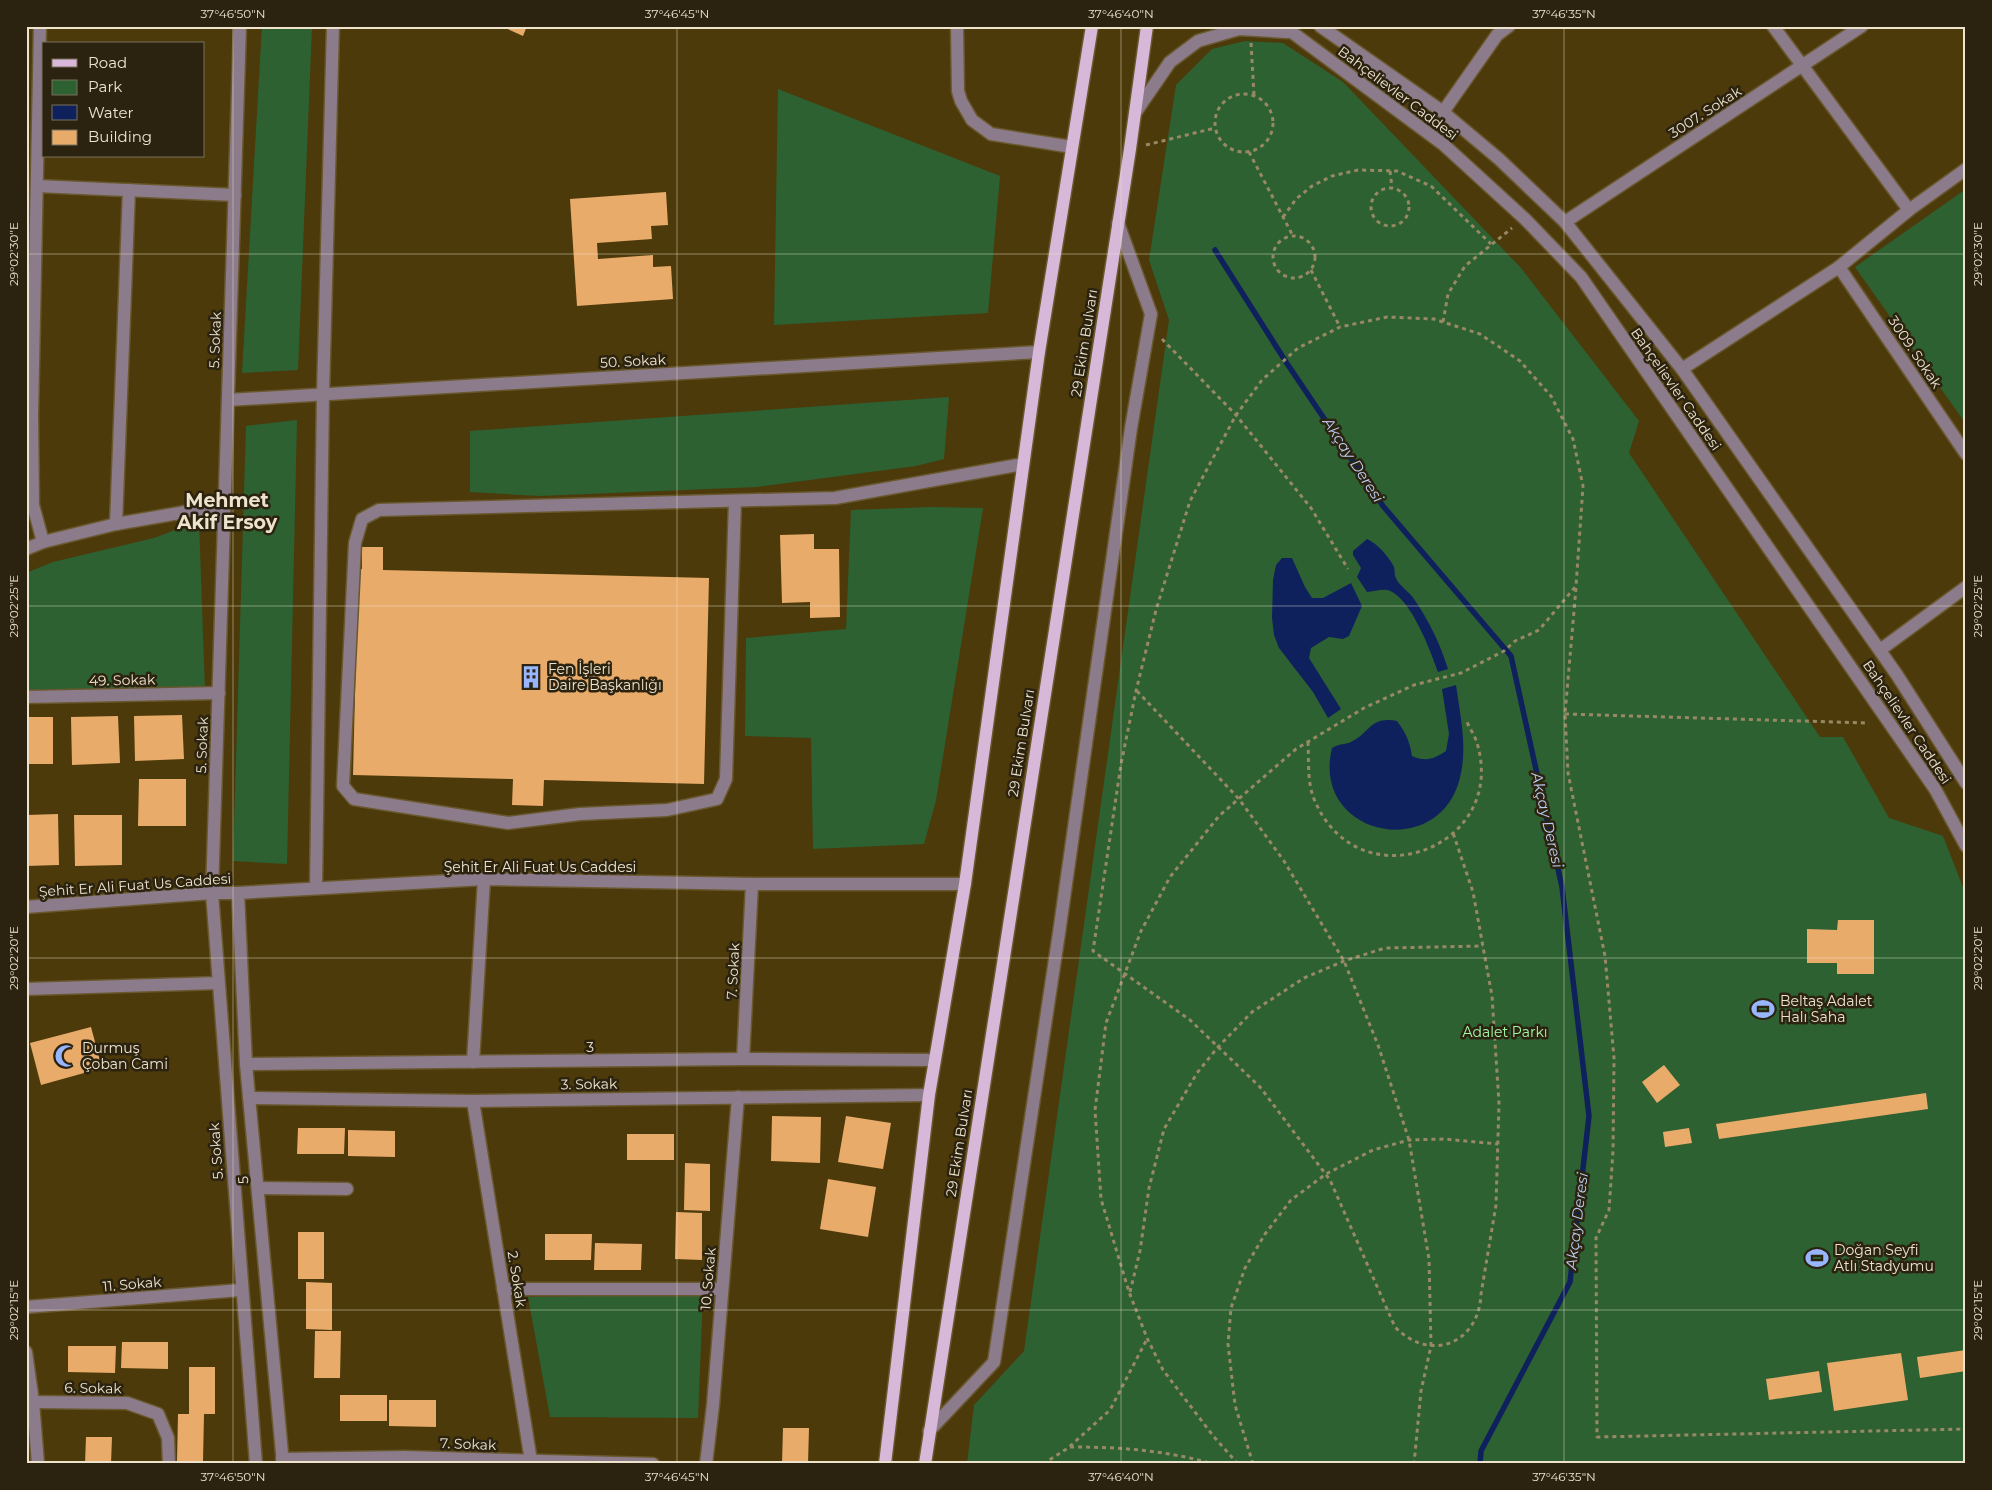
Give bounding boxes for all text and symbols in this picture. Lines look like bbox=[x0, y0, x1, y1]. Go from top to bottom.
text: 37°46'50"N bbox=[200, 6, 266, 21]
text: 37°46'45"N bbox=[645, 6, 709, 21]
text: 37°46'40"N bbox=[1088, 6, 1154, 21]
text: 37°46'35"N bbox=[1532, 6, 1596, 21]
legend bbox=[42, 42, 205, 158]
street label: Bahçelievler Caddesi bbox=[1334, 42, 1462, 144]
text: Road bbox=[88, 53, 127, 72]
text: Park bbox=[88, 77, 122, 96]
street label: 3007. Sokak bbox=[1665, 82, 1745, 142]
text: Water bbox=[88, 103, 134, 122]
text: Building bbox=[88, 127, 152, 146]
text: 29°02'30"E bbox=[6, 222, 21, 286]
text: 29°02'30"E bbox=[1970, 222, 1985, 286]
street label: 29 Ekim Bulvarı bbox=[1067, 288, 1101, 398]
street label: 5. Sokak bbox=[205, 311, 225, 369]
street label: 3009. Sokak bbox=[1884, 312, 1946, 392]
street label: Bahçelievler Caddesi bbox=[1627, 324, 1725, 454]
street label: 50. Sokak bbox=[600, 350, 667, 372]
water label: Akçay Deresi bbox=[1318, 413, 1388, 507]
district label: Mehmet Akif Ersoy bbox=[176, 489, 278, 534]
text: 29°02'25"E bbox=[6, 575, 21, 637]
text: 29°02'25"E bbox=[1970, 575, 1985, 637]
street label: Bahçelievler Caddesi bbox=[1859, 657, 1955, 787]
place label: Fen İşleri Daire Başkanlığı bbox=[548, 660, 662, 694]
building icon: Fen İşleri Daire Başkanlığı bbox=[518, 664, 544, 690]
street label: 49. Sokak bbox=[89, 670, 156, 690]
street label: 29 Ekim Bulvarı bbox=[1004, 688, 1038, 798]
street label: 5. Sokak bbox=[192, 716, 212, 774]
water label: Akçay Deresi bbox=[1527, 769, 1568, 870]
street label: Şehit Er Ali Fuat Us Caddesi bbox=[444, 858, 636, 876]
street label: Şehit Er Ali Fuat Us Caddesi bbox=[38, 869, 232, 901]
text: 29°02'20"E bbox=[6, 926, 21, 990]
text: 29°02'20"E bbox=[1970, 926, 1985, 990]
street label: 7. Sokak bbox=[723, 942, 743, 1000]
place label: Beltaş Adalet Halı Saha bbox=[1780, 992, 1873, 1026]
sports icon: Beltaş Adalet Halı Saha bbox=[1750, 996, 1776, 1022]
park label: Adalet Parkı bbox=[1463, 1023, 1547, 1041]
street label: 3 bbox=[586, 1038, 594, 1056]
place label: Durmuş Çoban Cami bbox=[82, 1039, 168, 1073]
mosque icon: Durmuş Çoban Cami bbox=[53, 1043, 79, 1069]
street label: 3. Sokak bbox=[560, 1074, 618, 1093]
street label: 29 Ekim Bulvarı bbox=[942, 1088, 976, 1198]
street label: 5. Sokak bbox=[205, 1121, 227, 1180]
water label: Akçay Deresi bbox=[1561, 1170, 1592, 1271]
street label: 5 bbox=[234, 1175, 252, 1185]
place label: Doğan Seyfi Atlı Stadyumu bbox=[1834, 1241, 1934, 1275]
sports icon: Doğan Seyfi Atlı Stadyumu bbox=[1804, 1245, 1830, 1271]
street label: 10. Sokak bbox=[696, 1246, 720, 1311]
street label: 2. Sokak bbox=[504, 1249, 530, 1309]
street label: 11. Sokak bbox=[102, 1272, 163, 1296]
text: 29°02'15"E bbox=[6, 1280, 21, 1340]
text: 29°02'15"E bbox=[1970, 1280, 1985, 1340]
street label: 6. Sokak bbox=[64, 1378, 123, 1398]
street label: 7. Sokak bbox=[439, 1434, 497, 1454]
text: 37°46'50"N bbox=[200, 1469, 266, 1484]
text: 37°46'45"N bbox=[645, 1469, 709, 1484]
text: 37°46'40"N bbox=[1088, 1469, 1154, 1484]
text: 37°46'35"N bbox=[1532, 1469, 1596, 1484]

